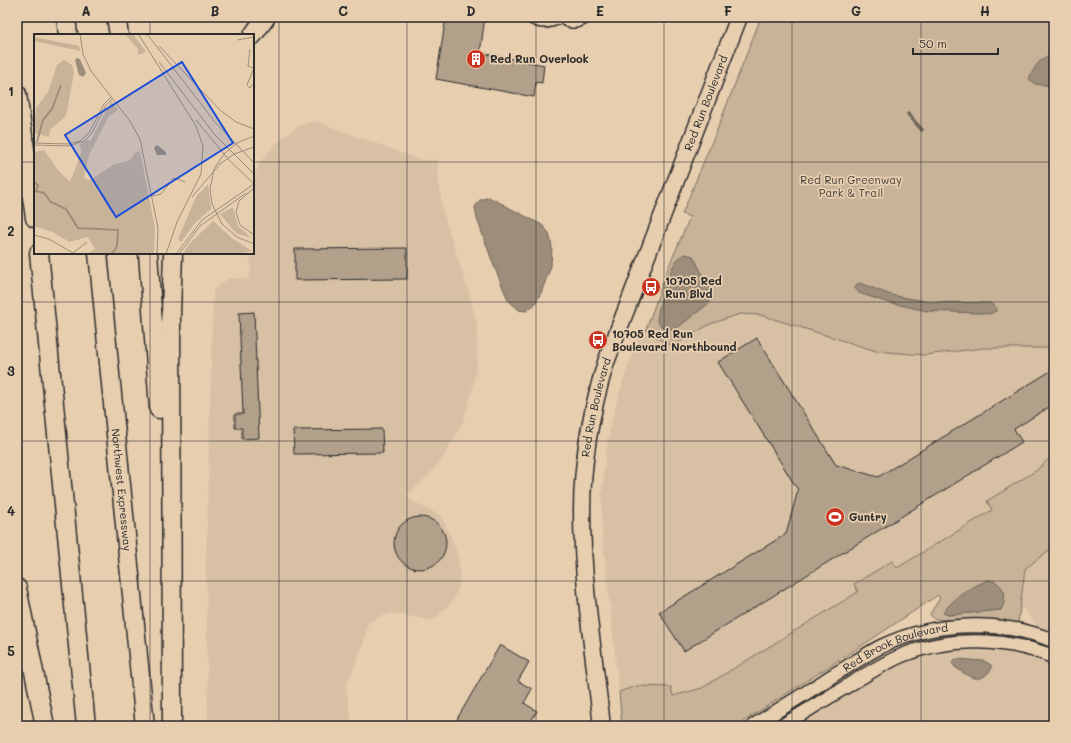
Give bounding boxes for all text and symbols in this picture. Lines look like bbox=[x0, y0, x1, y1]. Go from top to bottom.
text: A bbox=[81, 2, 91, 19]
text: B bbox=[211, 2, 220, 19]
text: C bbox=[338, 2, 348, 19]
text: D bbox=[466, 2, 476, 19]
text: E bbox=[596, 2, 604, 19]
text: F bbox=[724, 2, 732, 19]
text: G bbox=[851, 2, 861, 19]
text: H bbox=[980, 2, 990, 19]
scale bar bbox=[913, 30, 998, 56]
inset map bbox=[34, 34, 254, 254]
text: 50 m bbox=[919, 35, 947, 51]
building icon: Red Run Overlook bbox=[465, 48, 487, 70]
place label: Red Run Overlook bbox=[490, 51, 589, 66]
street label: Red Run Boulevard bbox=[680, 53, 731, 153]
text: 1 bbox=[8, 82, 14, 99]
park label: Red Run Greenway Park & Trail bbox=[800, 172, 902, 200]
text: 2 bbox=[7, 222, 15, 239]
place label: 10705 Red Run Blvd bbox=[665, 273, 722, 301]
bus stop icon: 10705 Red Run Blvd bbox=[640, 276, 662, 298]
place label: 10705 Red Run Boulevard Northbound bbox=[612, 326, 737, 354]
bus stop icon: 10705 Red Run Boulevard Northbound bbox=[587, 329, 609, 351]
street label: Red Run Boulevard bbox=[577, 355, 614, 458]
text: 3 bbox=[7, 362, 15, 379]
street label: Northwest Expressway bbox=[108, 428, 136, 552]
text: 4 bbox=[7, 502, 15, 519]
sports icon: Guntry bbox=[824, 506, 846, 528]
place label: Guntry bbox=[849, 509, 887, 524]
street label: Red Brook Boulevard bbox=[840, 619, 949, 675]
text: 5 bbox=[7, 642, 15, 659]

